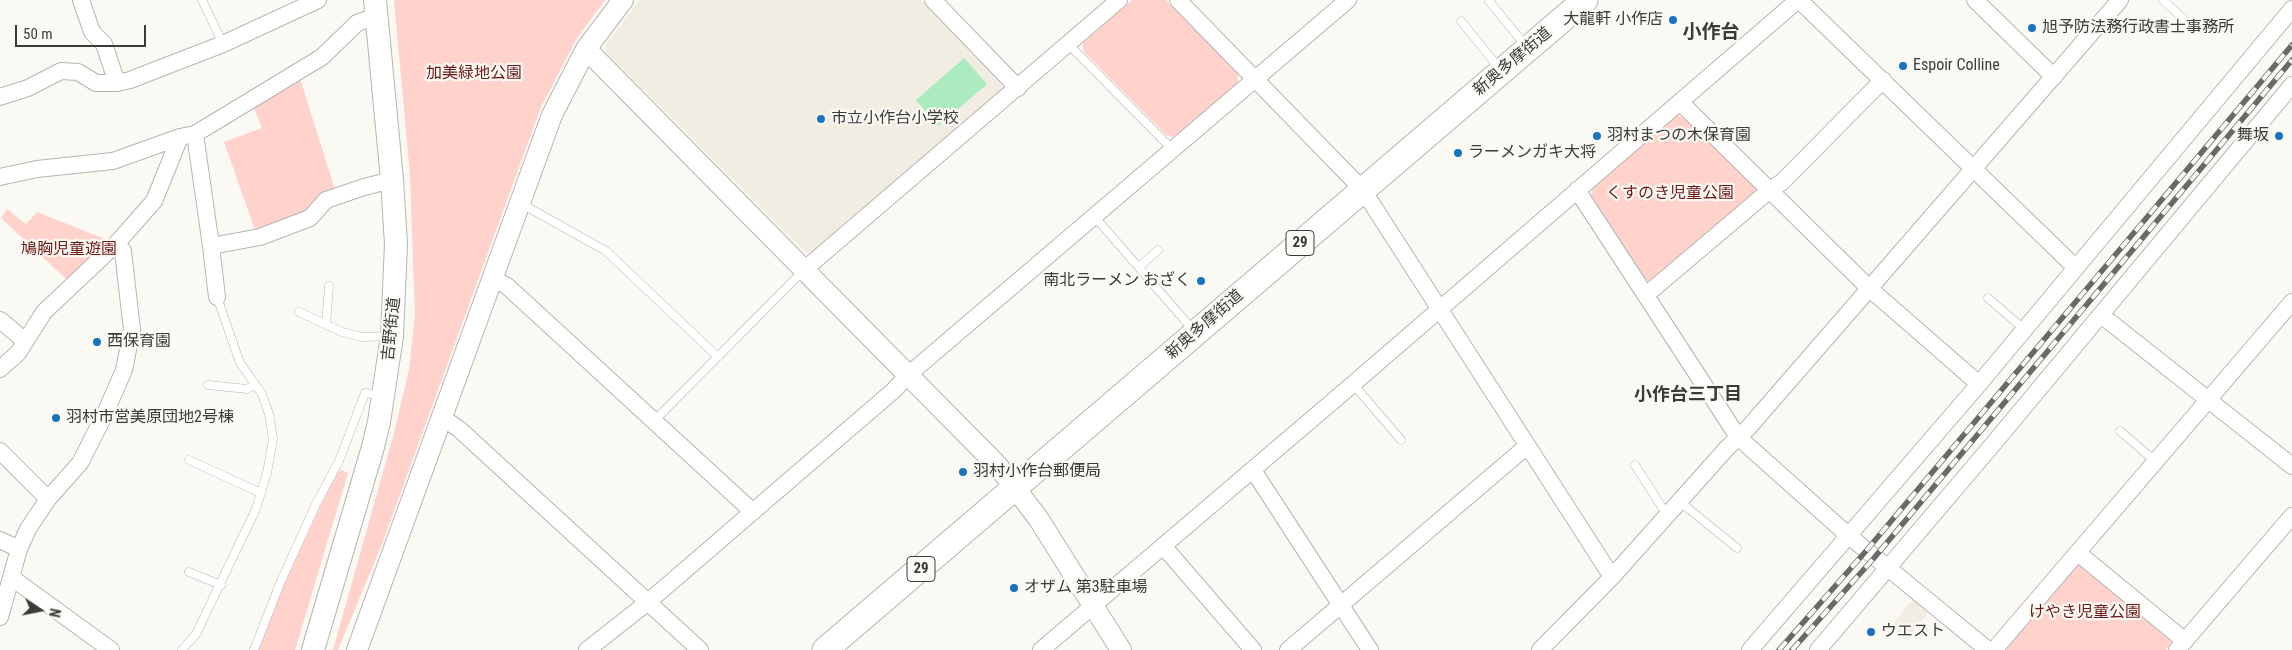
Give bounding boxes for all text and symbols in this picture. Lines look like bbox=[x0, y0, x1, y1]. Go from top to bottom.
place label: 大龍軒 小作店 bbox=[1563, 10, 1663, 30]
marker: 大龍軒 小作店 bbox=[1667, 14, 1679, 26]
scale bar bbox=[18, 15, 149, 47]
place label: 旭予防法務行政書士事務所 bbox=[2042, 18, 2234, 38]
district label: 小作台 bbox=[1683, 22, 1739, 44]
marker: 旭予防法務行政書士事務所 bbox=[2026, 22, 2038, 34]
street label: 新奥多摩街道 bbox=[1470, 24, 1556, 100]
text: 50 m bbox=[23, 25, 53, 43]
place label: Espoir Colline bbox=[1913, 56, 2000, 76]
marker: Espoir Colline bbox=[1897, 60, 1909, 72]
park label: 加美緑地公園 bbox=[426, 64, 522, 84]
place label: 市立小作台小学校 bbox=[831, 109, 959, 129]
marker: 市立小作台小学校 bbox=[815, 113, 827, 125]
place label: 羽村まつの木保育園 bbox=[1607, 126, 1751, 146]
place label: 舞坂 bbox=[2237, 126, 2269, 146]
marker: 羽村まつの木保育園 bbox=[1591, 130, 1603, 142]
marker: 舞坂 bbox=[2273, 130, 2285, 142]
place label: ラーメンガキ大将 bbox=[1468, 143, 1596, 163]
marker: ラーメンガキ大将 bbox=[1452, 147, 1464, 159]
park label: くすのき児童公園 bbox=[1606, 184, 1734, 204]
road number: 29 bbox=[1286, 230, 1314, 256]
park label: 鳩胸児童遊園 bbox=[21, 240, 117, 260]
place label: 南北ラーメン おざく bbox=[1043, 271, 1191, 291]
marker: 南北ラーメン おざく bbox=[1195, 275, 1207, 287]
street label: 新奥多摩街道 bbox=[1162, 286, 1248, 364]
street label: 吉野街道 bbox=[379, 296, 405, 362]
place label: 西保育園 bbox=[107, 332, 171, 352]
marker: 西保育園 bbox=[91, 336, 103, 348]
district label: 小作台三丁目 bbox=[1634, 384, 1742, 406]
place label: 羽村市営美原団地2号棟 bbox=[66, 408, 234, 428]
marker: 羽村市営美原団地2号棟 bbox=[50, 412, 62, 424]
place label: 羽村小作台郵便局 bbox=[973, 462, 1101, 482]
marker: 羽村小作台郵便局 bbox=[957, 466, 969, 478]
road number: 29 bbox=[907, 556, 935, 582]
place label: オザム 第3駐車場 bbox=[1024, 578, 1148, 598]
marker: オザム 第3駐車場 bbox=[1008, 582, 1020, 594]
north arrow bbox=[15, 585, 65, 635]
park label: けやき児童公園 bbox=[2029, 603, 2141, 623]
text: N bbox=[46, 607, 63, 619]
place label: ウエスト bbox=[1881, 622, 1945, 642]
marker: ウエスト bbox=[1865, 626, 1877, 638]

